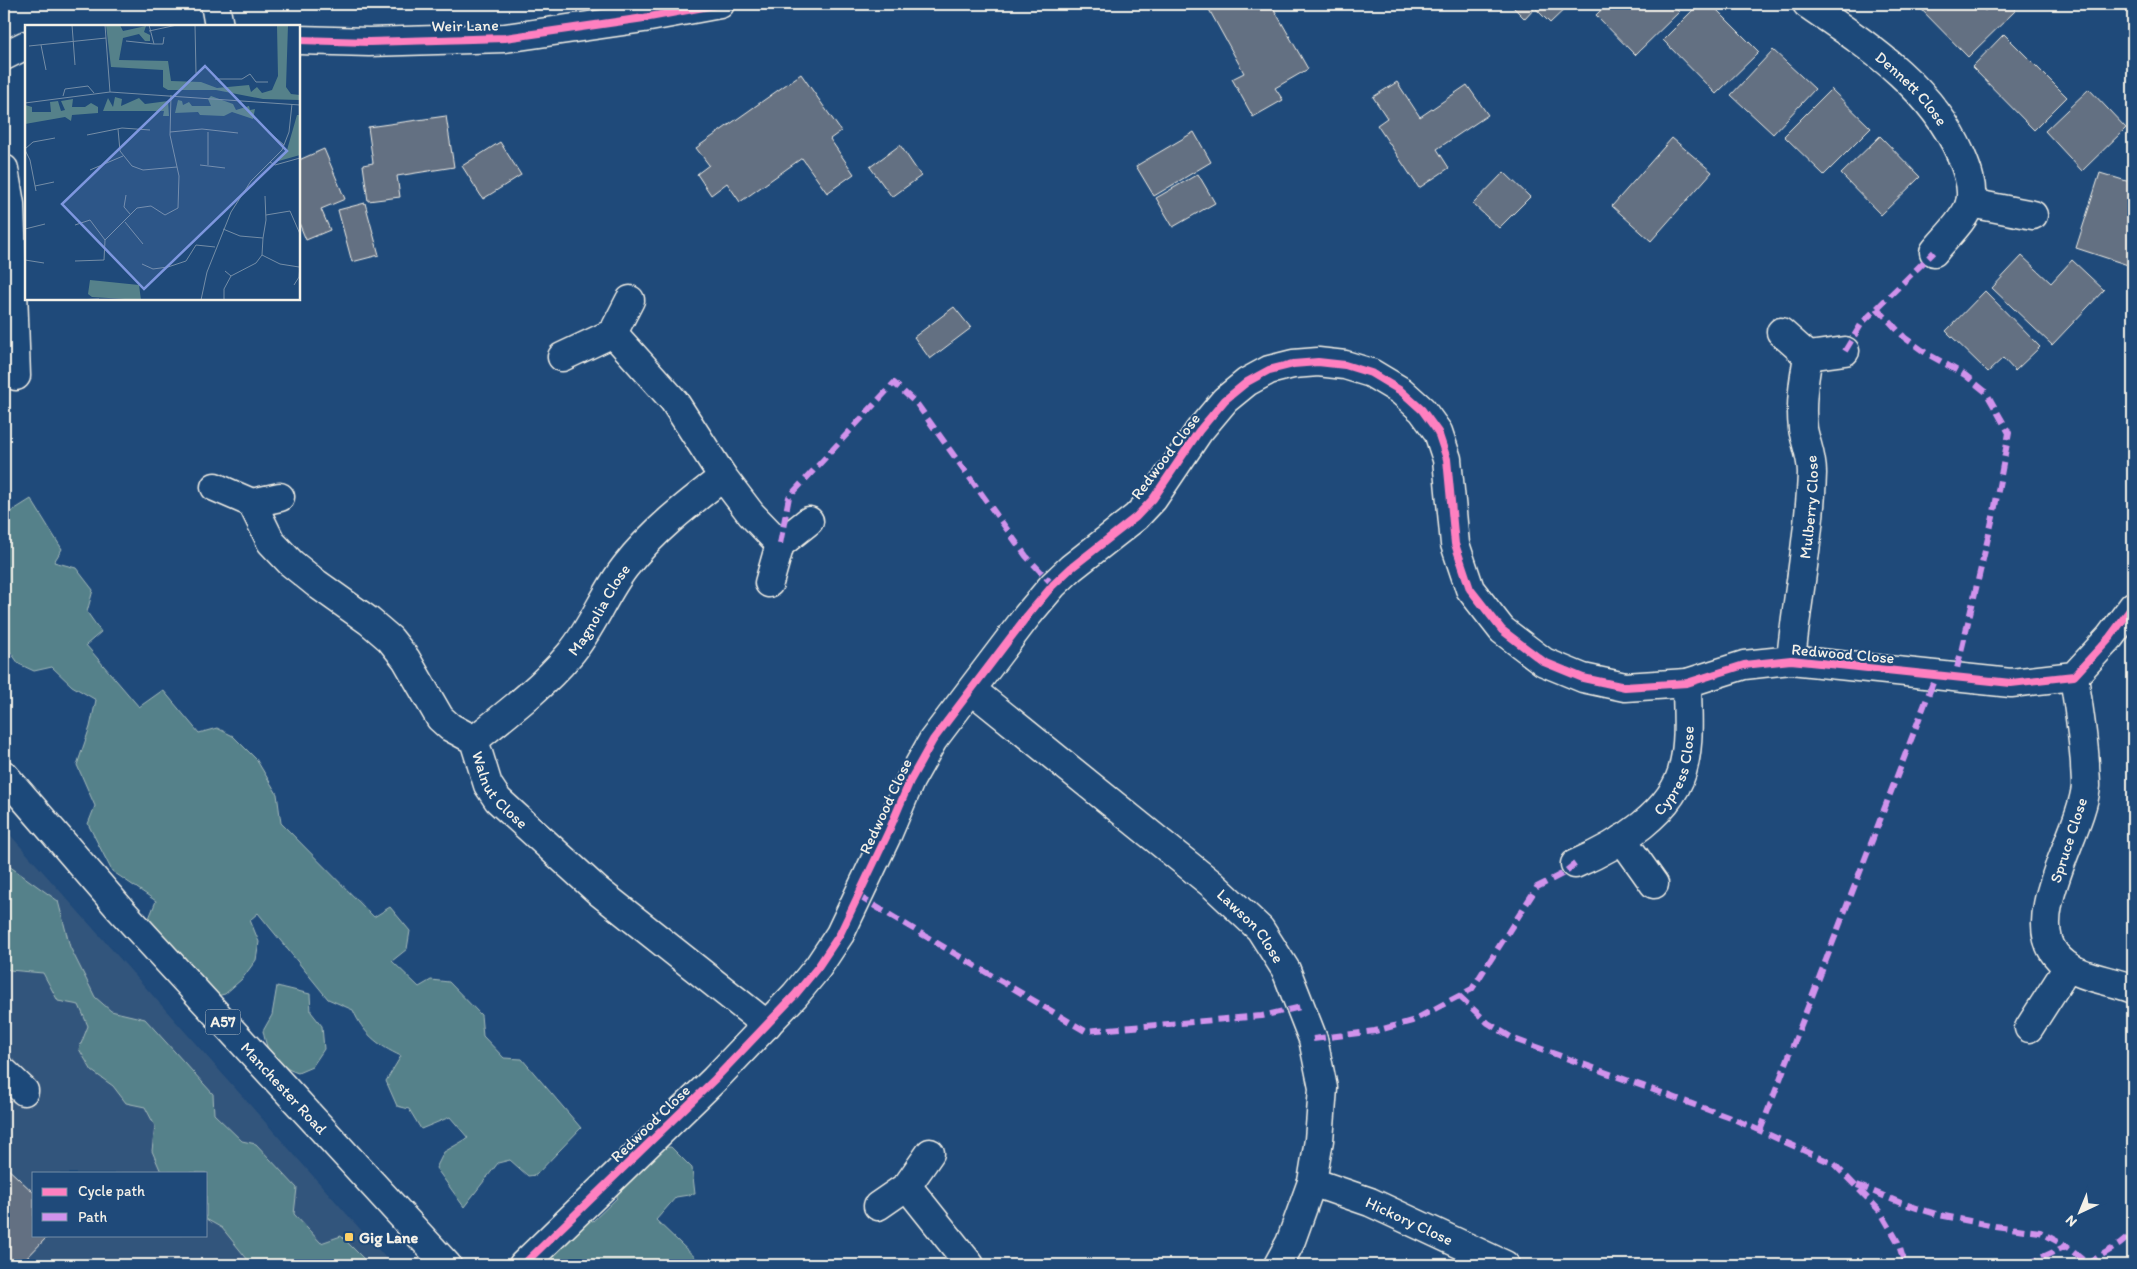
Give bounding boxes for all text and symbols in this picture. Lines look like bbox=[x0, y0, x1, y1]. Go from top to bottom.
street label: Weir Lane bbox=[431, 15, 499, 36]
inset map bbox=[25, 25, 300, 300]
street label: Dennett Close bbox=[1872, 47, 1951, 129]
street label: Redwood Close bbox=[1127, 409, 1204, 503]
street label: Mulberry Close bbox=[1795, 454, 1822, 560]
street label: Magnolia Close bbox=[564, 560, 634, 660]
street label: Redwood Close bbox=[1791, 640, 1895, 667]
street label: Cypress Close bbox=[1649, 726, 1698, 819]
street label: Walnut Close bbox=[468, 749, 532, 833]
street label: Redwood Close bbox=[855, 755, 916, 857]
street label: Spruce Close bbox=[2046, 795, 2091, 885]
street label: Lawson Close bbox=[1213, 885, 1288, 967]
road number: A57 bbox=[206, 1010, 240, 1034]
street label: Manchester Road bbox=[237, 1038, 331, 1138]
street label: Redwood Close bbox=[607, 1081, 694, 1166]
legend bbox=[32, 1172, 208, 1236]
text: Cycle path bbox=[78, 1182, 145, 1200]
north arrow bbox=[2054, 1186, 2104, 1236]
street label: Hickory Close bbox=[1363, 1192, 1456, 1249]
text: Path bbox=[78, 1208, 107, 1226]
text: N bbox=[2062, 1212, 2081, 1230]
place label: Gig Lane bbox=[359, 1228, 418, 1248]
marker: Gig Lane bbox=[343, 1231, 355, 1243]

